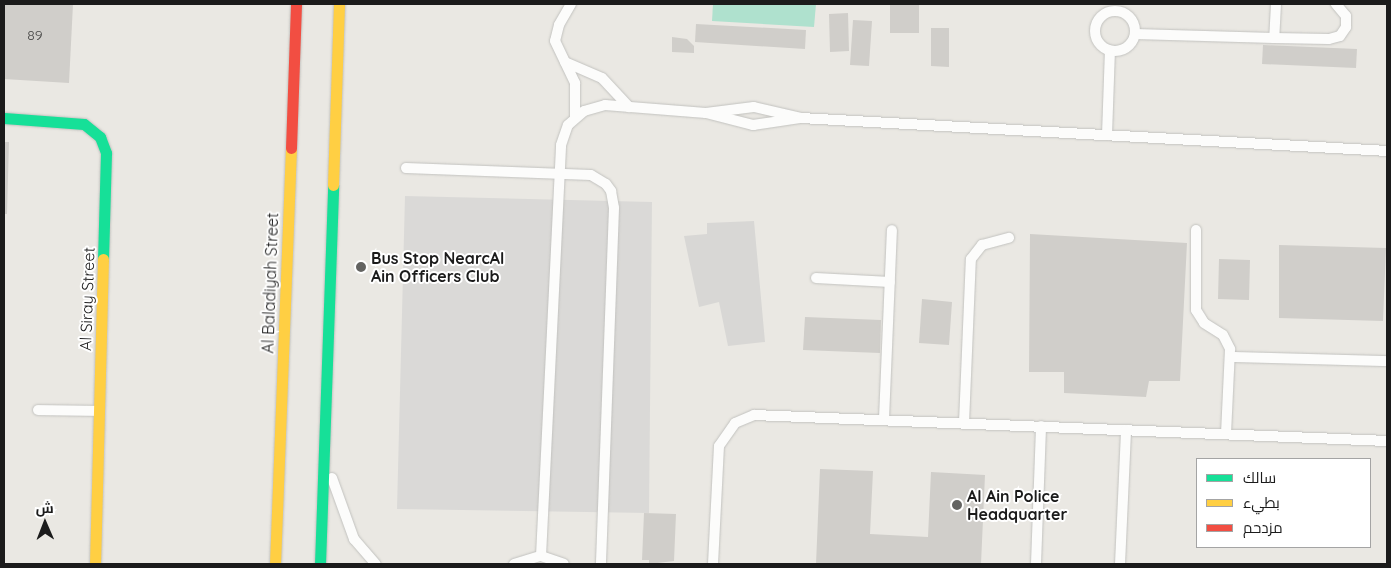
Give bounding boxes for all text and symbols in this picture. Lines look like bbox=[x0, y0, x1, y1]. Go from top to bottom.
house number: 89 bbox=[27, 27, 43, 43]
street label: Al Baladiyah Street bbox=[258, 212, 282, 354]
street label: Al Siray Street bbox=[76, 247, 98, 351]
place label: Bus Stop NearcAl Ain Officers Club bbox=[371, 248, 504, 286]
marker: Bus Stop NearcAl Ain Officers Club bbox=[355, 261, 367, 273]
legend bbox=[1196, 458, 1371, 548]
text: سالك bbox=[1243, 468, 1276, 487]
place label: Al Ain Police Headquarter bbox=[967, 486, 1067, 524]
text: بطيء bbox=[1243, 493, 1280, 512]
north arrow bbox=[20, 498, 70, 548]
text: ش bbox=[36, 499, 54, 517]
marker: Al Ain Police Headquarter bbox=[951, 499, 963, 511]
text: مزدحم bbox=[1243, 518, 1283, 537]

